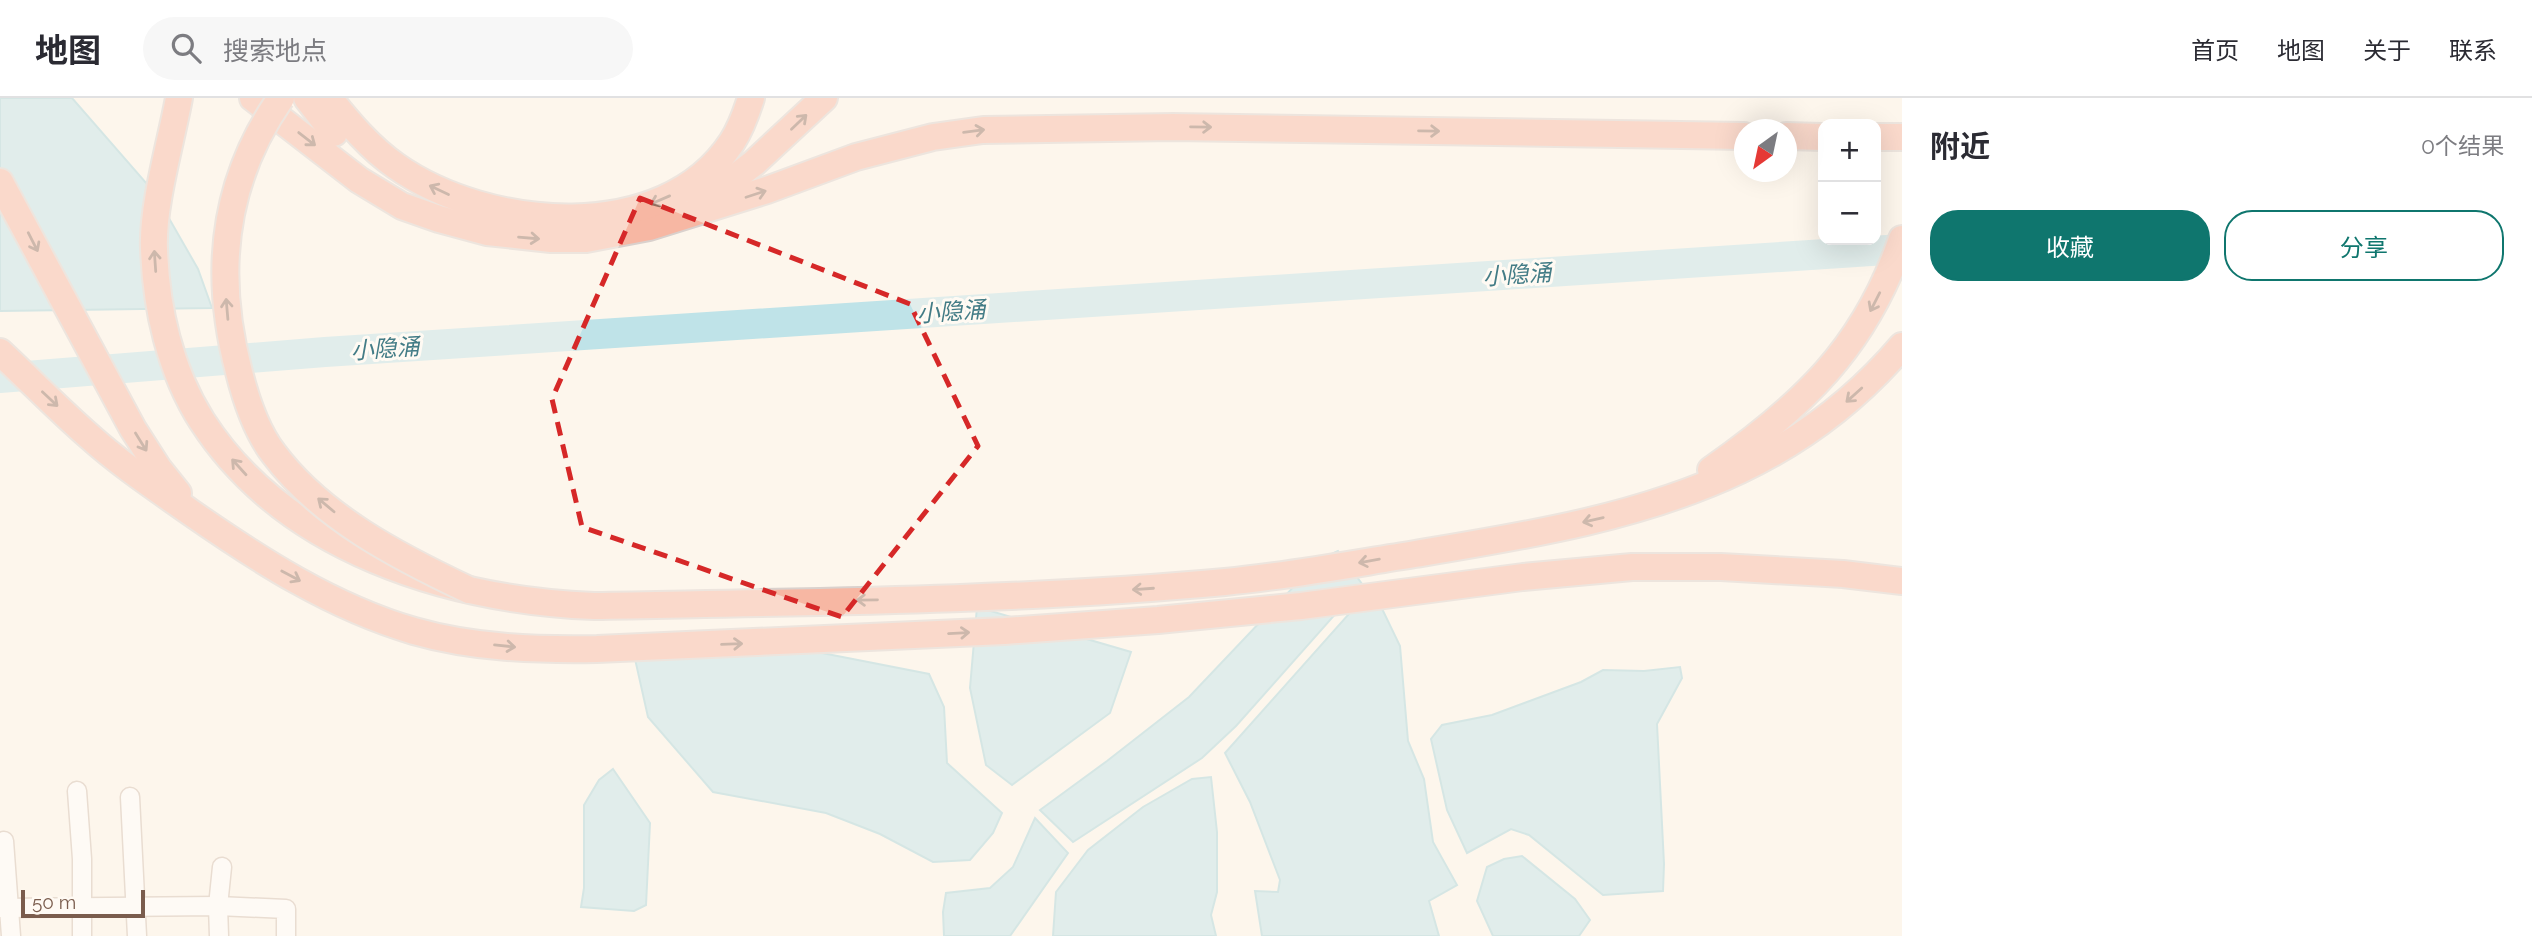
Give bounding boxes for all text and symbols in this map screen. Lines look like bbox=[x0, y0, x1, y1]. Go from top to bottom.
search box bbox=[143, 17, 633, 80]
icon: search bbox=[167, 29, 205, 67]
text: 地图 bbox=[35, 31, 101, 70]
text: 搜索地点 bbox=[223, 36, 327, 66]
text: 首页 bbox=[2191, 36, 2239, 65]
text: 地图 bbox=[2277, 36, 2325, 65]
text: 关于 bbox=[2363, 36, 2411, 65]
text: 联系 bbox=[2449, 36, 2497, 65]
one-way arrow bbox=[791, 113, 808, 130]
north arrow bbox=[1734, 119, 1797, 182]
map controls bbox=[1818, 119, 1881, 245]
button: + bbox=[1818, 119, 1881, 182]
one-way arrow bbox=[1190, 120, 1213, 134]
one-way arrow bbox=[1417, 124, 1440, 138]
one-way arrow bbox=[962, 125, 985, 138]
text: 附近 bbox=[1930, 129, 1990, 164]
one-way arrow bbox=[298, 131, 316, 147]
text: 0个结果 bbox=[2421, 132, 2504, 159]
button: − bbox=[1818, 182, 1881, 245]
one-way arrow bbox=[429, 183, 450, 196]
one-way arrow bbox=[745, 187, 767, 200]
one-way arrow bbox=[650, 194, 671, 207]
button: 收藏 bbox=[1930, 210, 2210, 281]
button: 分享 bbox=[2224, 210, 2504, 281]
one-way arrow bbox=[27, 231, 40, 252]
one-way arrow bbox=[517, 231, 540, 244]
one-way arrow bbox=[148, 250, 161, 273]
water label: 小隐涌 bbox=[1482, 258, 1555, 290]
one-way arrow bbox=[1868, 291, 1882, 312]
water label: 小隐涌 bbox=[916, 295, 989, 327]
one-way arrow bbox=[220, 298, 233, 321]
water label: 小隐涌 bbox=[350, 332, 423, 364]
one-way arrow bbox=[1845, 387, 1863, 403]
one-way arrow bbox=[41, 391, 59, 407]
one-way arrow bbox=[134, 432, 149, 451]
one-way arrow bbox=[231, 458, 247, 476]
one-way arrow bbox=[318, 497, 336, 513]
one-way arrow bbox=[1582, 514, 1604, 527]
one-way arrow bbox=[1358, 555, 1381, 568]
one-way arrow bbox=[280, 569, 300, 583]
one-way arrow bbox=[1132, 582, 1155, 595]
one-way arrow bbox=[856, 594, 879, 607]
one-way arrow bbox=[947, 627, 970, 640]
one-way arrow bbox=[720, 638, 743, 651]
one-way arrow bbox=[493, 640, 515, 653]
scale bar bbox=[21, 887, 145, 919]
text: 50 m bbox=[32, 891, 76, 913]

